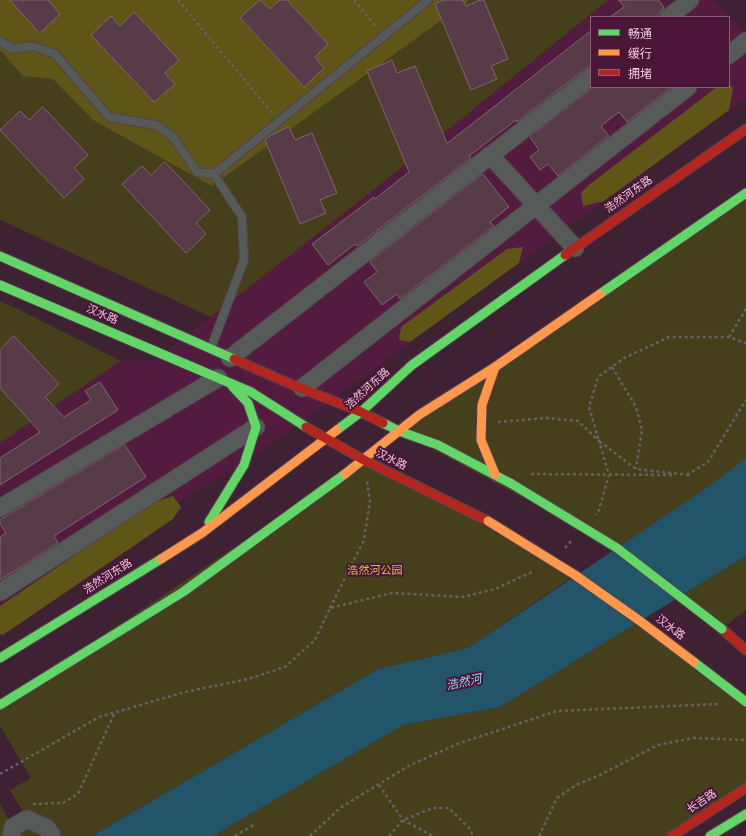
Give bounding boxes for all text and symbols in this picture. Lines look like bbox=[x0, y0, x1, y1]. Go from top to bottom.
legend bbox=[590, 16, 730, 88]
text: 畅通 bbox=[628, 27, 652, 41]
text: 缓行 bbox=[628, 47, 652, 61]
text: 拥堵 bbox=[628, 67, 652, 81]
street label: 浩然河东路 bbox=[603, 174, 655, 216]
street label: 汉水路 bbox=[84, 302, 120, 328]
street label: 浩然河东路 bbox=[343, 366, 393, 412]
street label: 汉水路 bbox=[373, 447, 409, 473]
street label: 浩然河东路 bbox=[81, 557, 135, 597]
park label: 浩然河公园 bbox=[348, 564, 402, 578]
street label: 汉水路 bbox=[653, 613, 687, 643]
water label: 浩然河 bbox=[445, 672, 483, 694]
street label: 长吉路 bbox=[685, 787, 719, 817]

